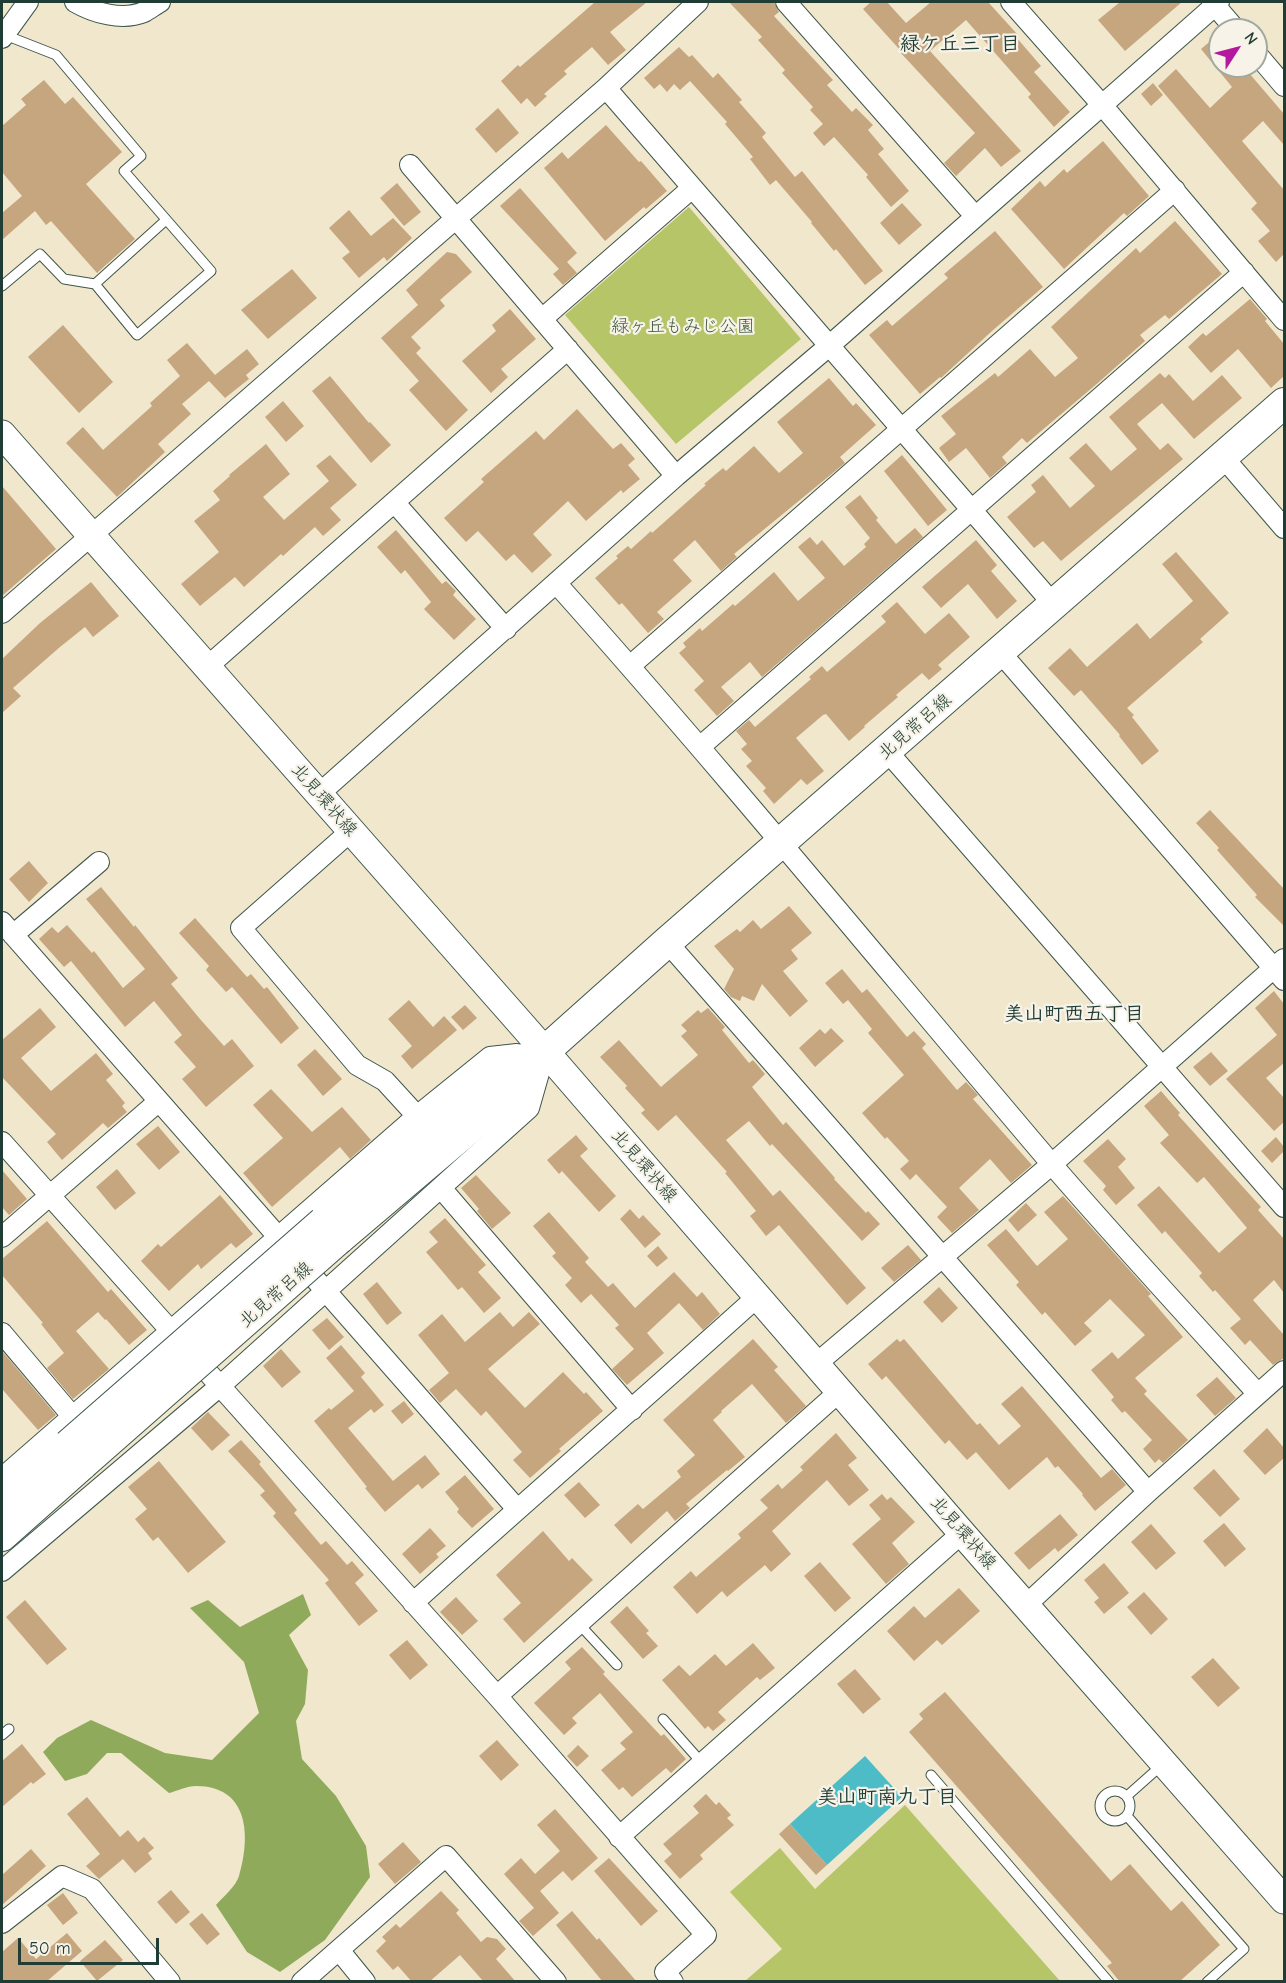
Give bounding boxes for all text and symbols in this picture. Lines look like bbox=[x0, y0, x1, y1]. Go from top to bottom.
north arrow bbox=[1208, 18, 1268, 78]
text: N bbox=[1241, 29, 1261, 48]
district label: 緑ケ丘三丁目 bbox=[900, 32, 1020, 56]
park label: 緑ヶ丘もみじ公園 bbox=[611, 316, 755, 338]
street label: 北見常呂線 bbox=[874, 689, 956, 765]
street label: 北見環状線 bbox=[286, 759, 362, 841]
district label: 美山町西五丁目 bbox=[1004, 1002, 1144, 1026]
street label: 北見環状線 bbox=[606, 1125, 682, 1207]
street label: 北見常呂線 bbox=[235, 1257, 317, 1333]
street label: 北見環状線 bbox=[925, 1492, 1001, 1574]
district label: 美山町南九丁目 bbox=[817, 1785, 957, 1809]
scale bar bbox=[21, 1926, 162, 1964]
text: 50 m bbox=[29, 1938, 71, 1959]

